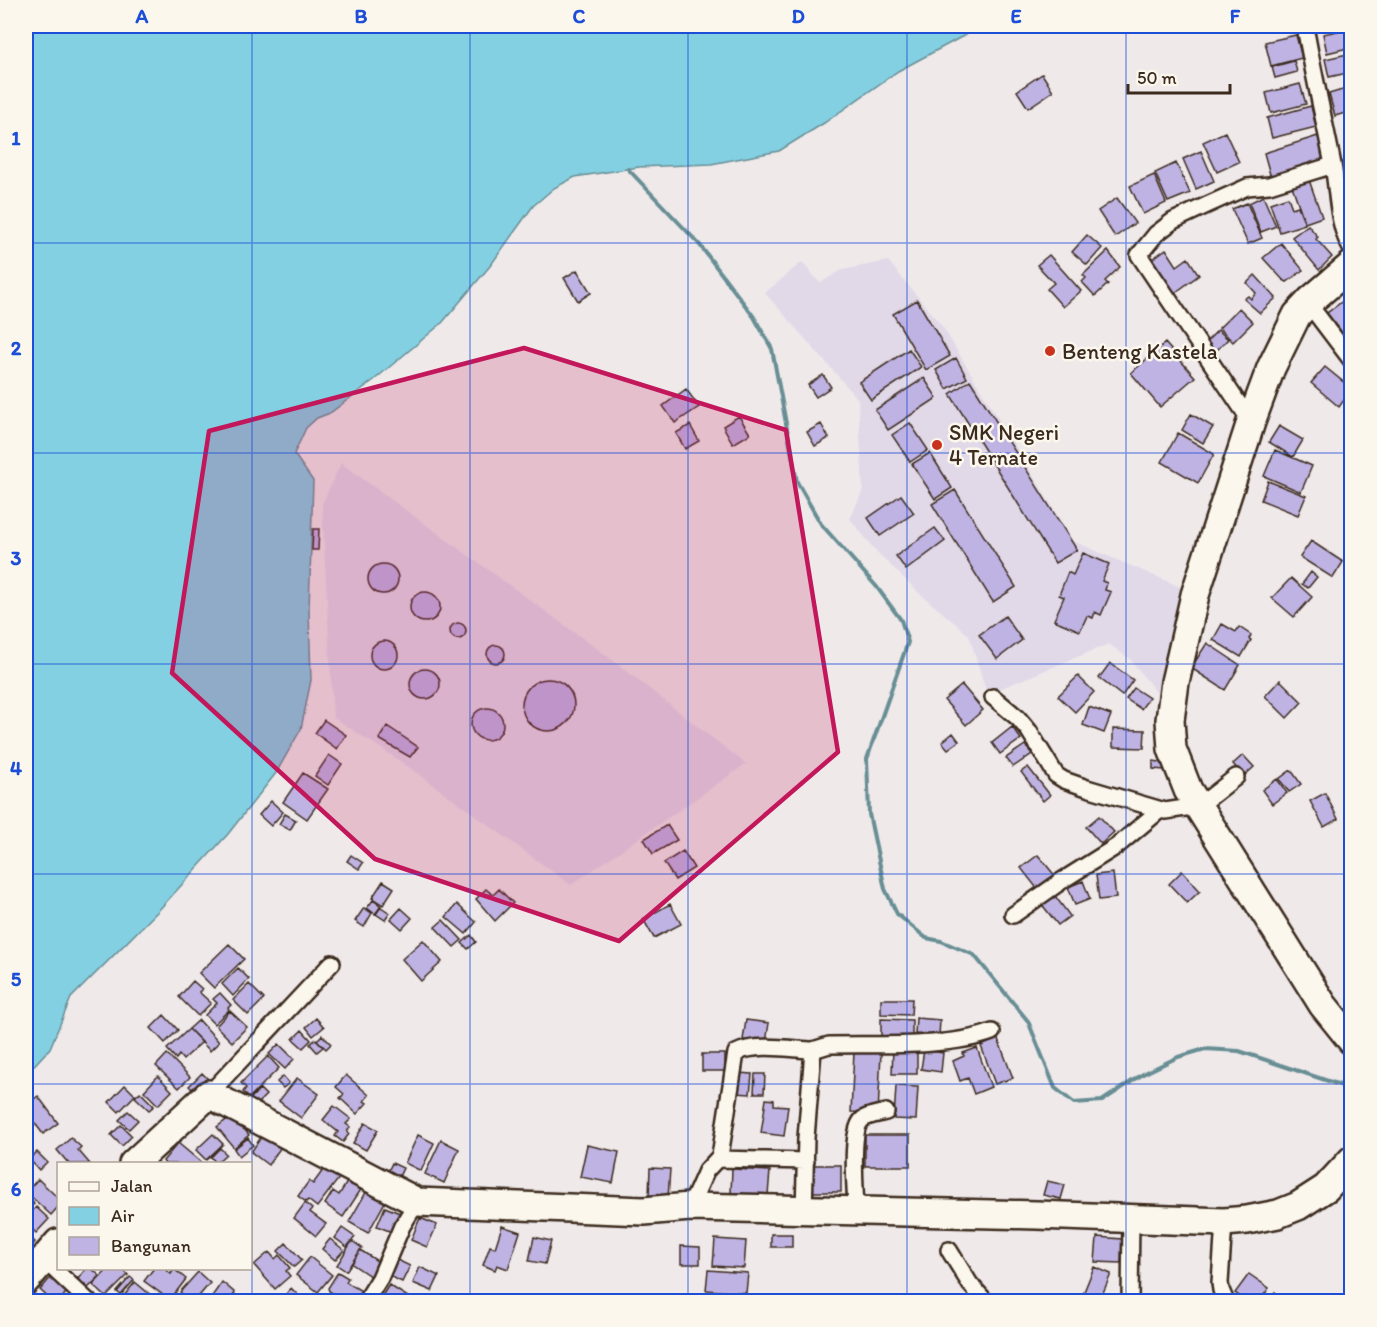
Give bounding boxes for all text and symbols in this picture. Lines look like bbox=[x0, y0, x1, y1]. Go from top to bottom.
text: A bbox=[135, 4, 149, 28]
text: B bbox=[355, 4, 368, 28]
text: C bbox=[573, 4, 586, 28]
text: D bbox=[791, 4, 805, 28]
text: E bbox=[1010, 4, 1022, 28]
text: F bbox=[1230, 4, 1241, 28]
scale bar bbox=[1128, 57, 1230, 95]
text: 50 m bbox=[1137, 67, 1177, 89]
text: 1 bbox=[11, 126, 21, 150]
text: 2 bbox=[11, 336, 22, 360]
place label: Benteng Kastela bbox=[1062, 338, 1218, 365]
marker: Benteng Kastela bbox=[1043, 344, 1057, 358]
place label: SMK Negeri 4 Ternate bbox=[949, 419, 1059, 471]
marker: SMK Negeri 4 Ternate bbox=[930, 438, 944, 452]
text: 3 bbox=[11, 546, 22, 570]
text: 4 bbox=[10, 756, 22, 780]
text: 5 bbox=[11, 967, 22, 991]
legend bbox=[57, 1162, 252, 1270]
text: Jalan bbox=[111, 1175, 153, 1197]
text: 6 bbox=[11, 1177, 22, 1201]
text: Air bbox=[111, 1205, 135, 1227]
text: Bangunan bbox=[111, 1235, 191, 1257]

